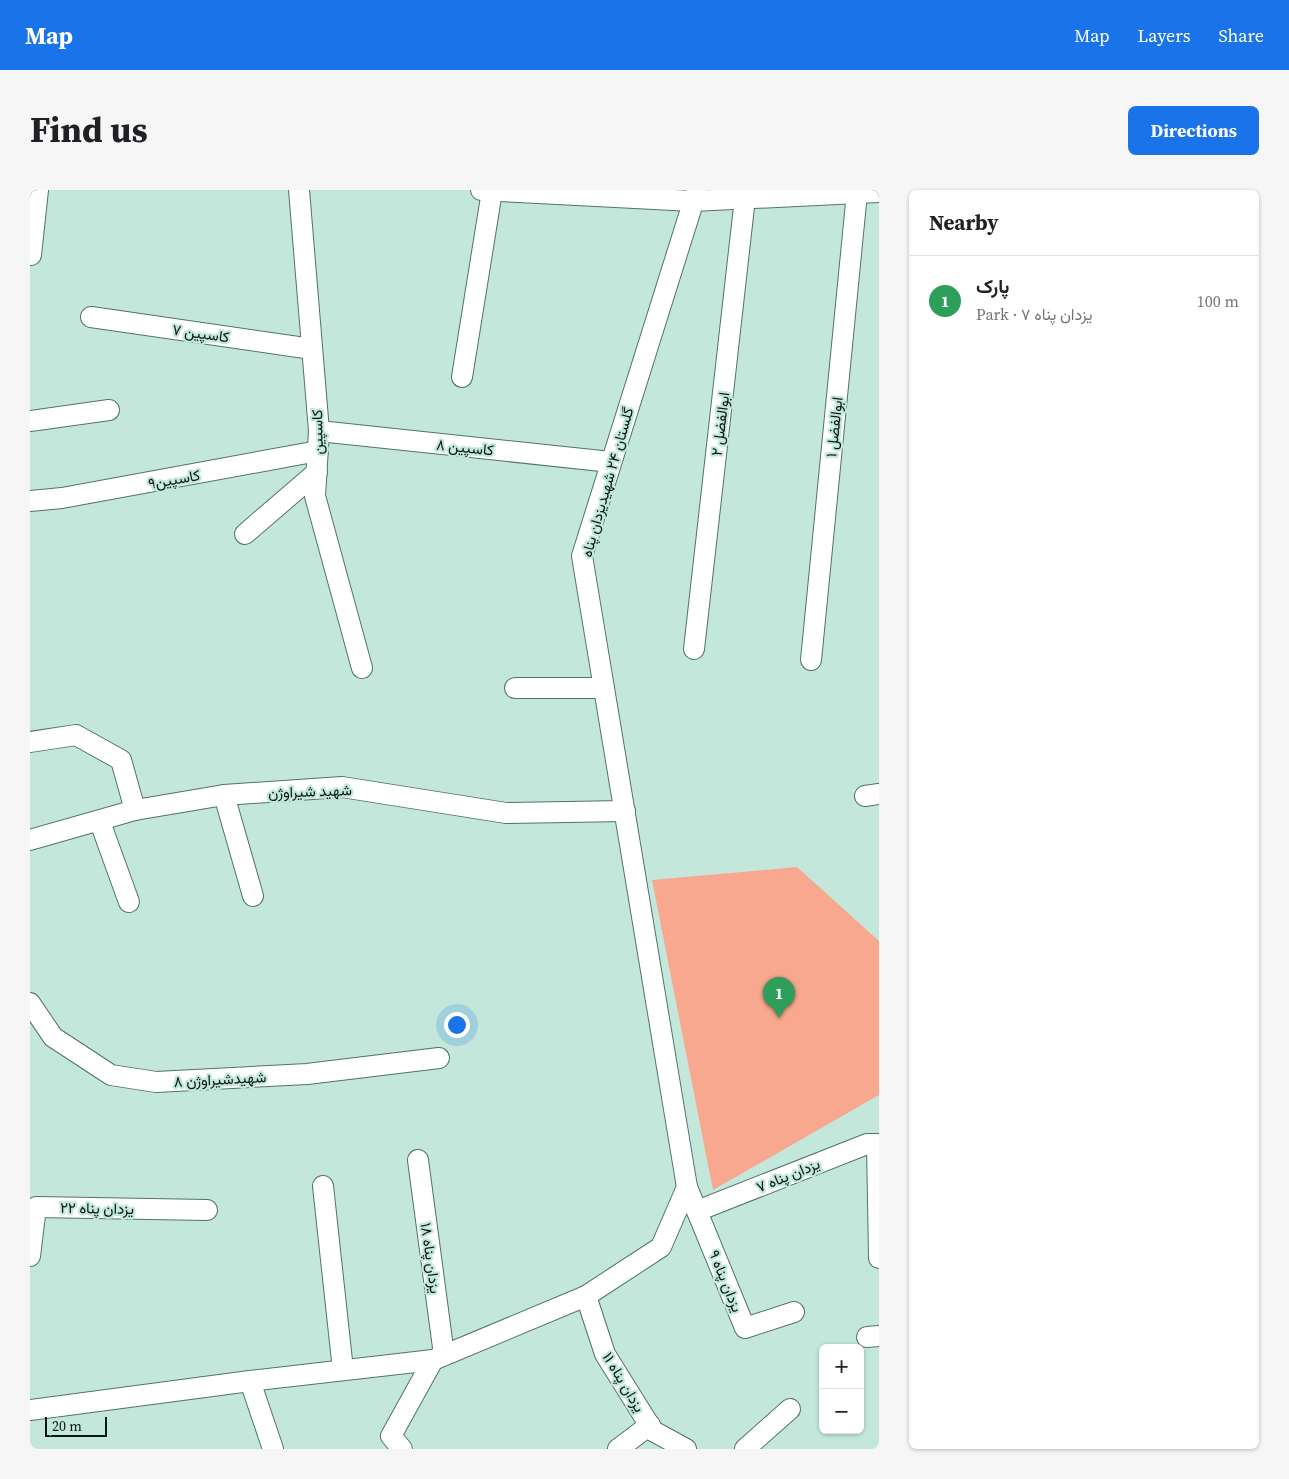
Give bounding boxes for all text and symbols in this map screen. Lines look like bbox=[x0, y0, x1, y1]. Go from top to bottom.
text: Map bbox=[25, 19, 73, 52]
text: Map bbox=[1074, 23, 1109, 48]
text: Layers bbox=[1137, 23, 1190, 48]
text: Share bbox=[1218, 23, 1264, 48]
text: Find us bbox=[30, 106, 148, 154]
button: Directions bbox=[1128, 106, 1259, 155]
text: Nearby bbox=[929, 208, 999, 237]
text: پارک bbox=[976, 273, 1009, 299]
text: 1 bbox=[941, 290, 949, 312]
text: 100 m bbox=[1197, 290, 1239, 312]
text: Park · یزدان پناه ۷ bbox=[976, 303, 1093, 325]
street label: کاسپین ۷ bbox=[171, 319, 231, 347]
street label: ابوالفضل ۲ bbox=[706, 391, 734, 457]
street label: ابوالفضل ۱ bbox=[820, 396, 848, 458]
street label: گلستان ۲۴ شهیدیزدان پناه bbox=[576, 404, 639, 559]
street label: کاسپین bbox=[306, 409, 328, 455]
street label: کاسپین ۸ bbox=[435, 434, 495, 460]
street label: کاسپین۹ bbox=[146, 464, 202, 494]
street label: شهید شیراوژن bbox=[268, 779, 352, 803]
pin: 1 bbox=[763, 977, 795, 1018]
your location bbox=[444, 1012, 470, 1038]
street label: شهیدشیراوژن ۸ bbox=[173, 1066, 267, 1092]
street label: یزدان پناه ۷ bbox=[753, 1153, 823, 1197]
street label: یزدان پناه ۲۲ bbox=[60, 1197, 134, 1219]
street label: یزدان پناه ۱۸ bbox=[416, 1221, 446, 1295]
street label: یزدان پناه ۹ bbox=[704, 1247, 748, 1315]
map controls bbox=[819, 1344, 864, 1434]
button: + bbox=[819, 1344, 864, 1389]
street label: یزدان پناه ۱۱ bbox=[598, 1348, 650, 1416]
button: − bbox=[819, 1389, 864, 1434]
scale bar bbox=[45, 1414, 108, 1437]
text: 20 m bbox=[52, 1416, 82, 1436]

